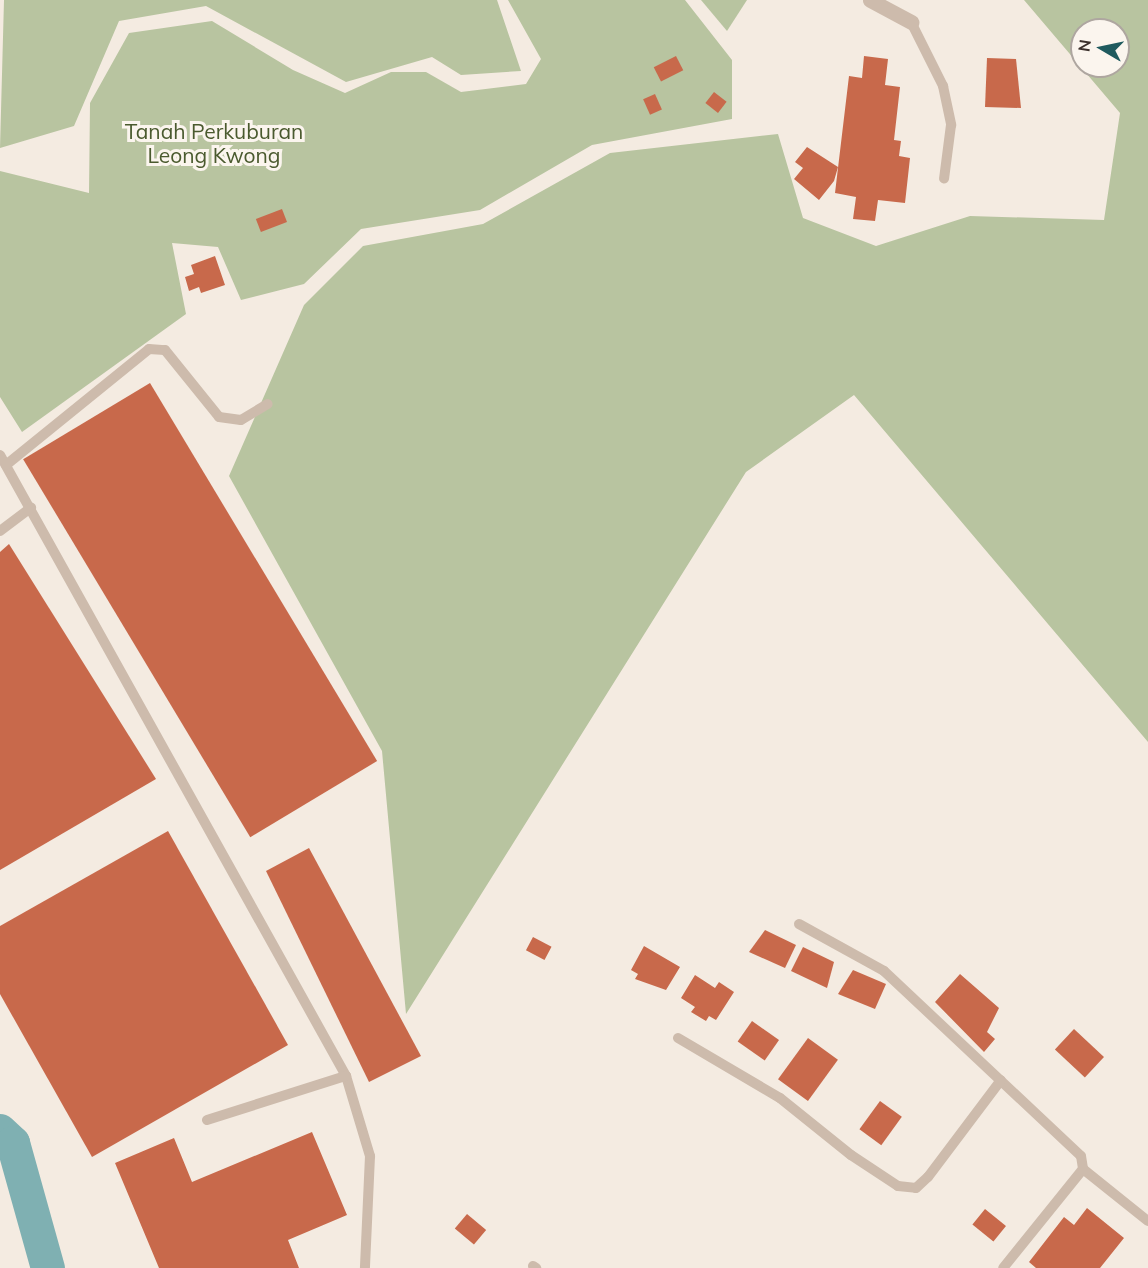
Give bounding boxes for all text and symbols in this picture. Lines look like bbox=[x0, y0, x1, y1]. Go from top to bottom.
north arrow bbox=[1070, 18, 1130, 78]
text: N bbox=[1073, 38, 1095, 53]
park label: Tanah Perkuburan Leong Kwong bbox=[125, 118, 303, 168]

